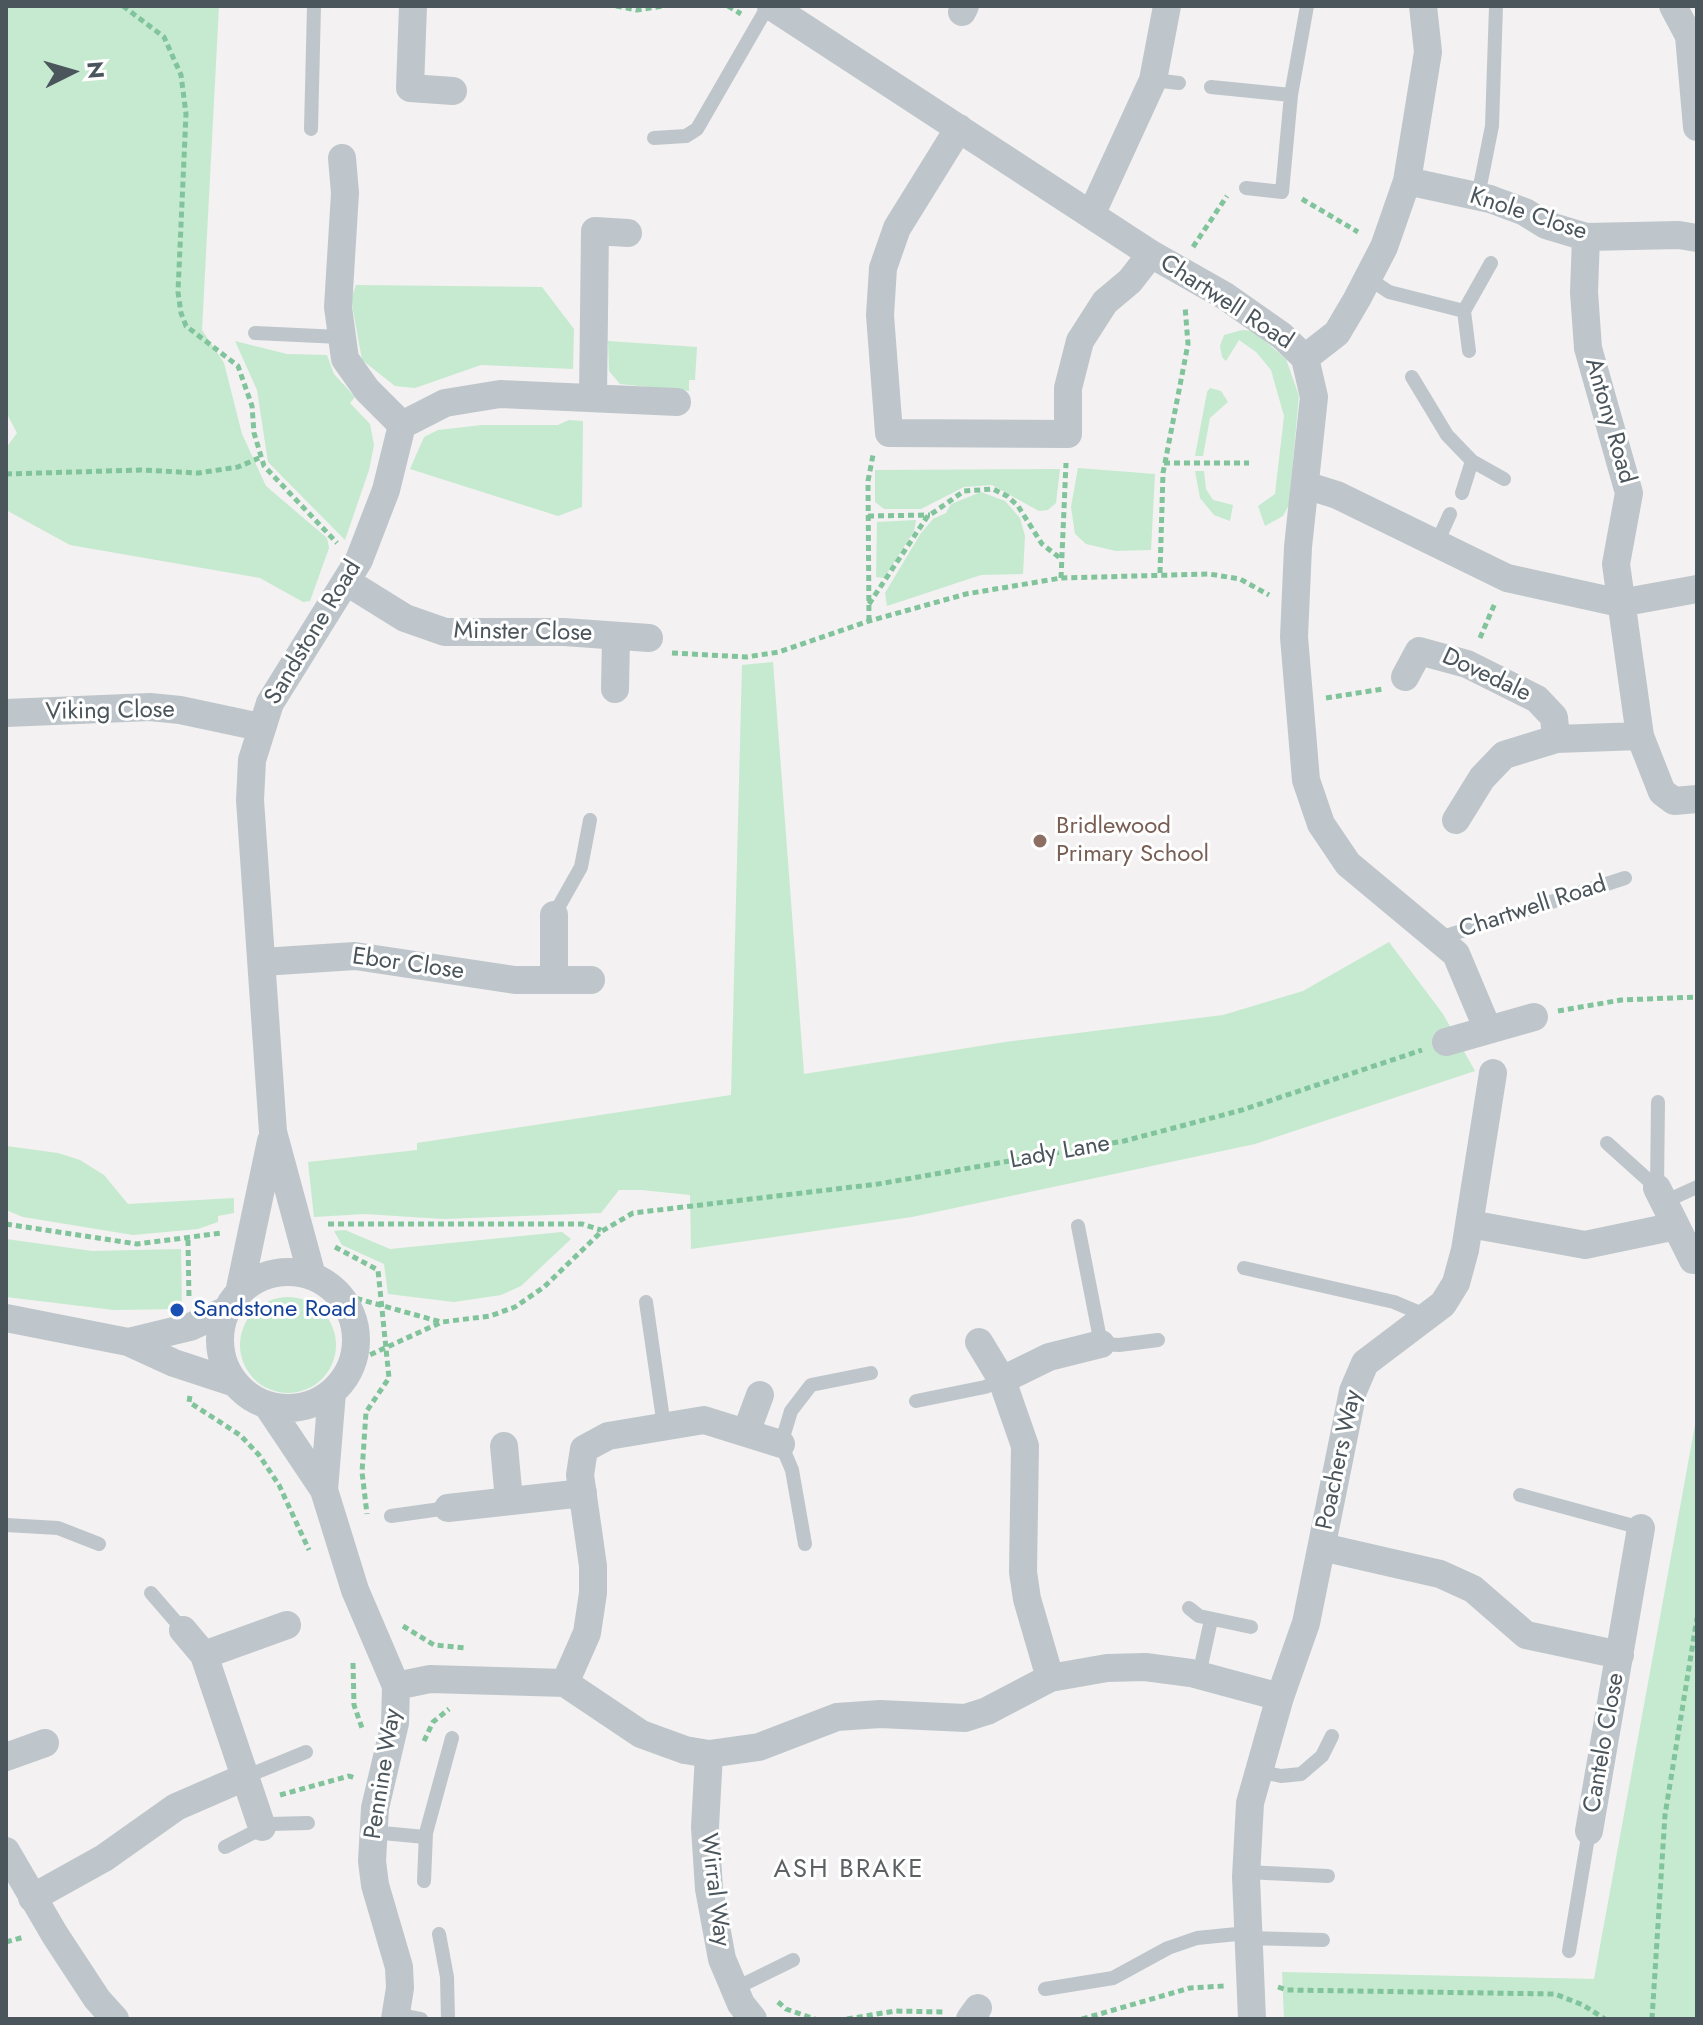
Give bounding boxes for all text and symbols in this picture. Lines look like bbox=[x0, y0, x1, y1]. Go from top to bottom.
north arrow bbox=[32, 32, 112, 112]
text: N bbox=[79, 60, 113, 80]
street label: Knole Close bbox=[1466, 183, 1590, 247]
street label: Chartwell Road bbox=[1154, 249, 1298, 357]
street label: Antony Road bbox=[1577, 355, 1641, 487]
street label: Sandstone Road bbox=[260, 556, 368, 710]
street label: Minster Close bbox=[453, 617, 593, 649]
street label: Dovedale bbox=[1437, 643, 1535, 709]
street label: Viking Close bbox=[45, 696, 175, 728]
place label: Bridlewood Primary School bbox=[1056, 813, 1209, 869]
marker: Bridlewood Primary School bbox=[1031, 832, 1049, 850]
street label: Chartwell Road bbox=[1456, 871, 1610, 945]
street label: Ebor Close bbox=[350, 943, 466, 987]
street label: Lady Lane bbox=[1008, 1130, 1112, 1176]
place label: Sandstone Road bbox=[193, 1296, 356, 1324]
marker: Sandstone Road bbox=[168, 1301, 186, 1319]
street label: Poachers Way bbox=[1311, 1388, 1369, 1532]
street label: Cantelo Close bbox=[1579, 1671, 1631, 1815]
street label: Pennine Way bbox=[359, 1707, 409, 1841]
street label: Wirral Way bbox=[693, 1832, 735, 1948]
district label: ASH BRAKE bbox=[773, 1855, 925, 1887]

